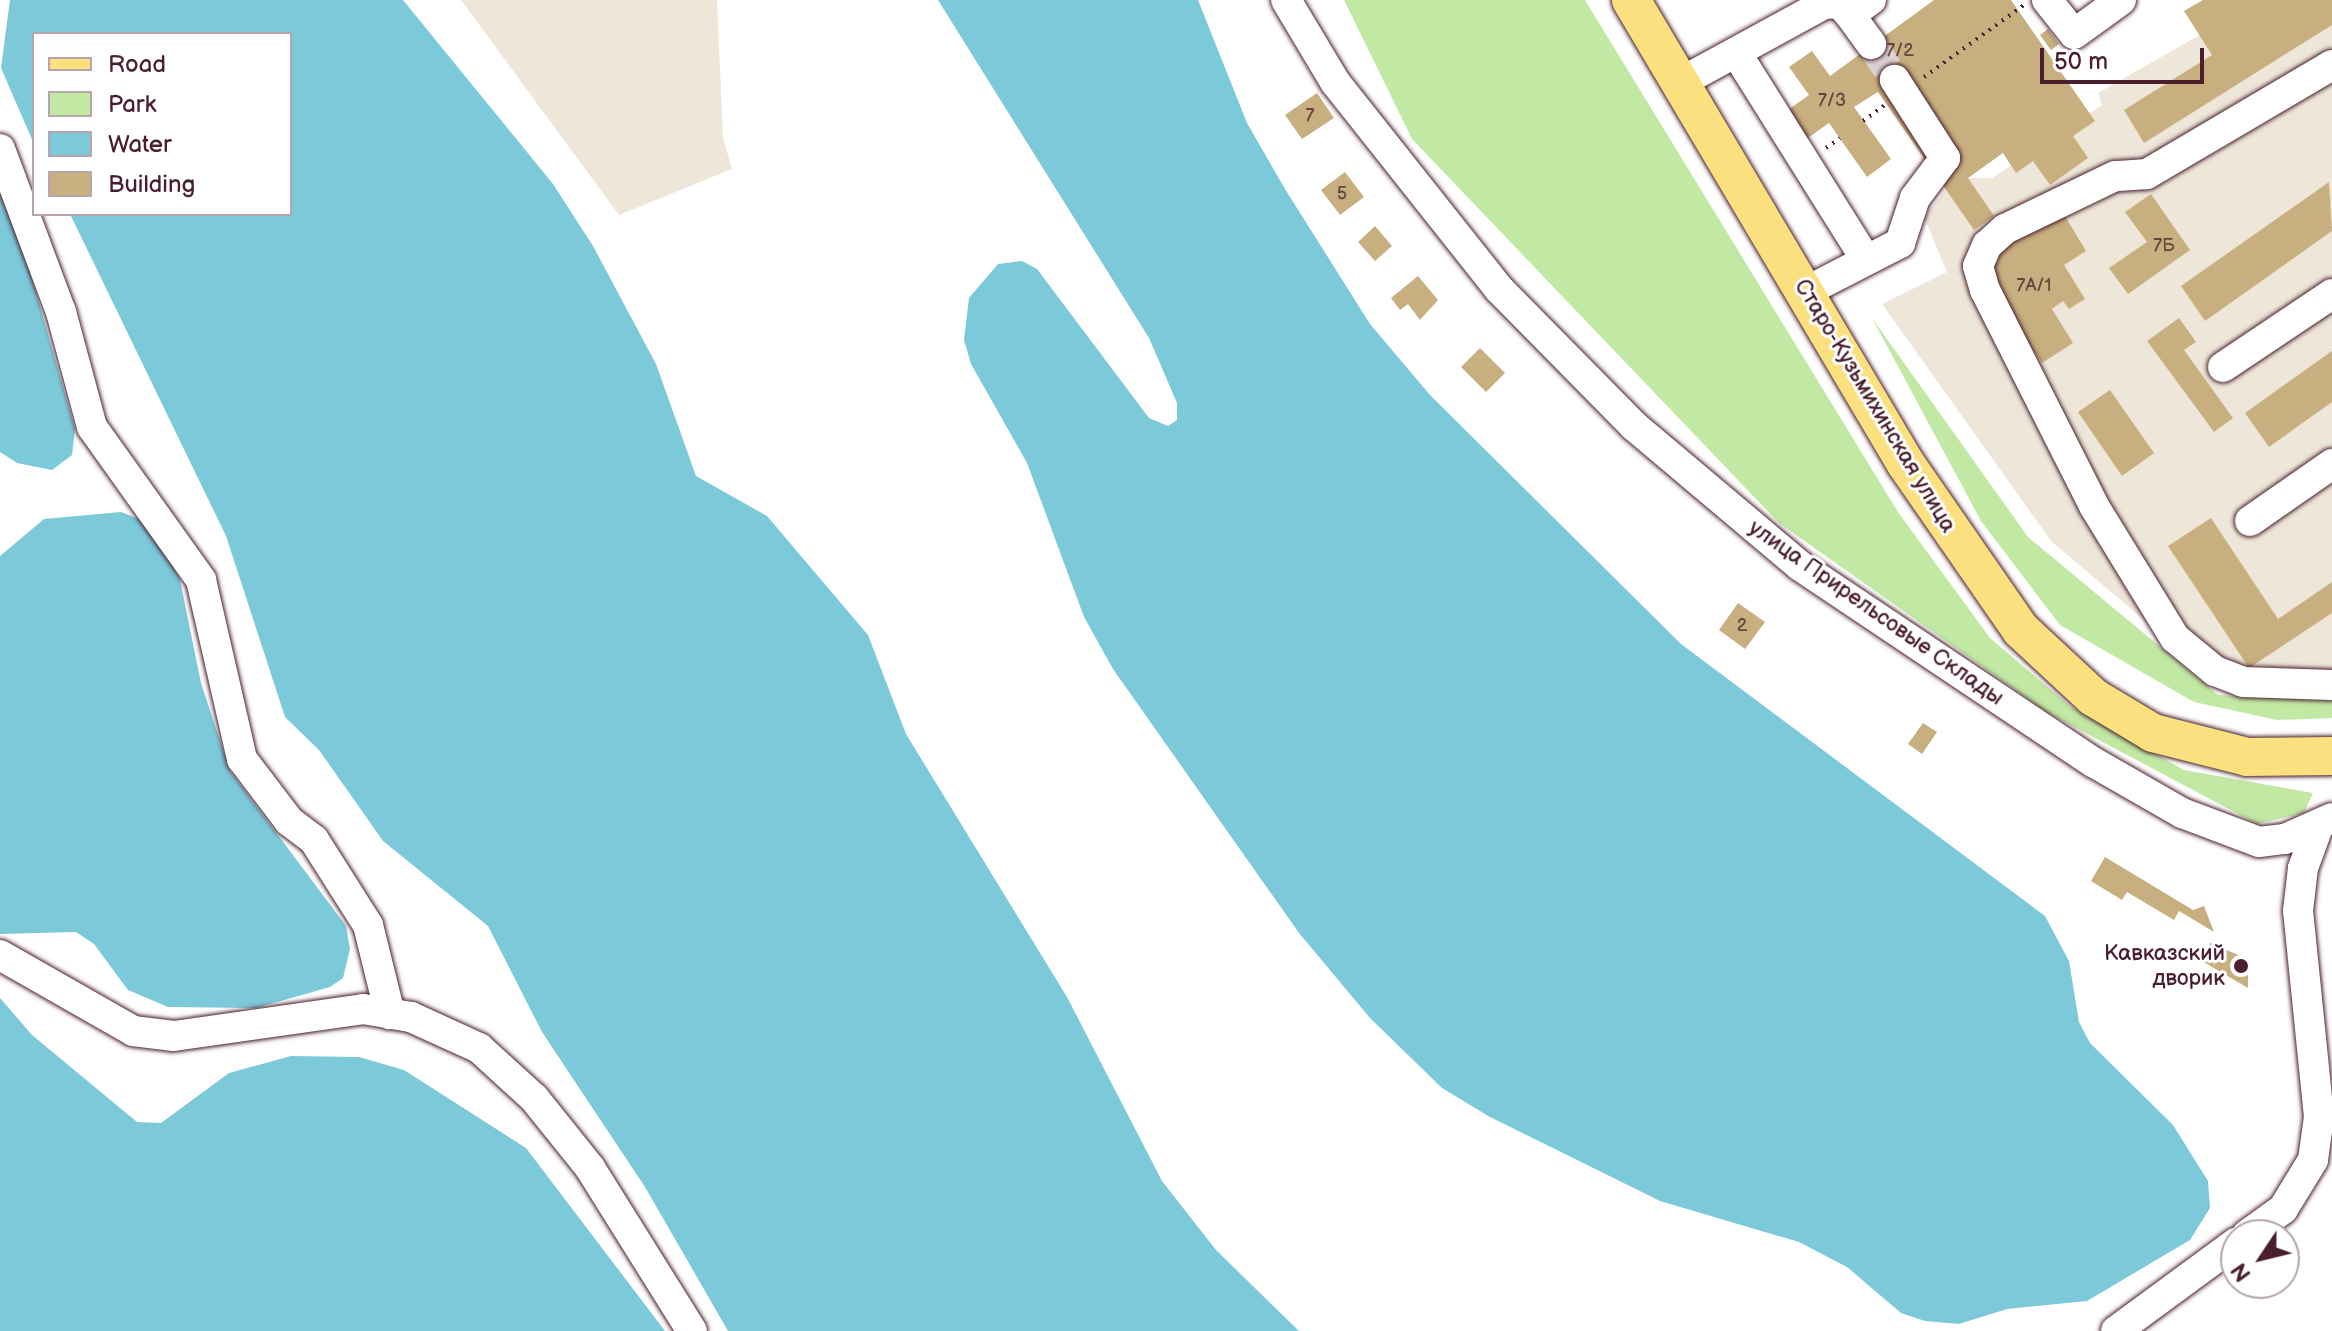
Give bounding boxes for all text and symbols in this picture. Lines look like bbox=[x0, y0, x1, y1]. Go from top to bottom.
legend bbox=[32, 32, 292, 216]
scale bar bbox=[2044, 32, 2208, 82]
house number: 7/2 bbox=[1886, 40, 1914, 62]
text: 50 m bbox=[2054, 47, 2108, 76]
text: Road bbox=[108, 50, 166, 79]
text: Park bbox=[108, 90, 156, 119]
house number: 7/3 bbox=[1818, 90, 1846, 112]
house number: 7 bbox=[1306, 105, 1314, 127]
text: Water bbox=[108, 130, 172, 159]
text: Building bbox=[108, 170, 195, 199]
house number: 5 bbox=[1337, 183, 1347, 205]
house number: 7Б bbox=[2153, 235, 2175, 257]
street label: Старо-Кузьмихинская улица bbox=[1789, 274, 1961, 538]
house number: 7А/1 bbox=[2017, 275, 2051, 297]
street label: улица Прирельсовые Склады bbox=[1743, 515, 2009, 711]
house number: 2 bbox=[1737, 615, 1747, 637]
place label: Кавказский дворик bbox=[2104, 940, 2225, 992]
marker: Кавказский дворик bbox=[2232, 957, 2250, 975]
north arrow bbox=[2220, 1219, 2300, 1299]
text: N bbox=[2226, 1257, 2257, 1286]

